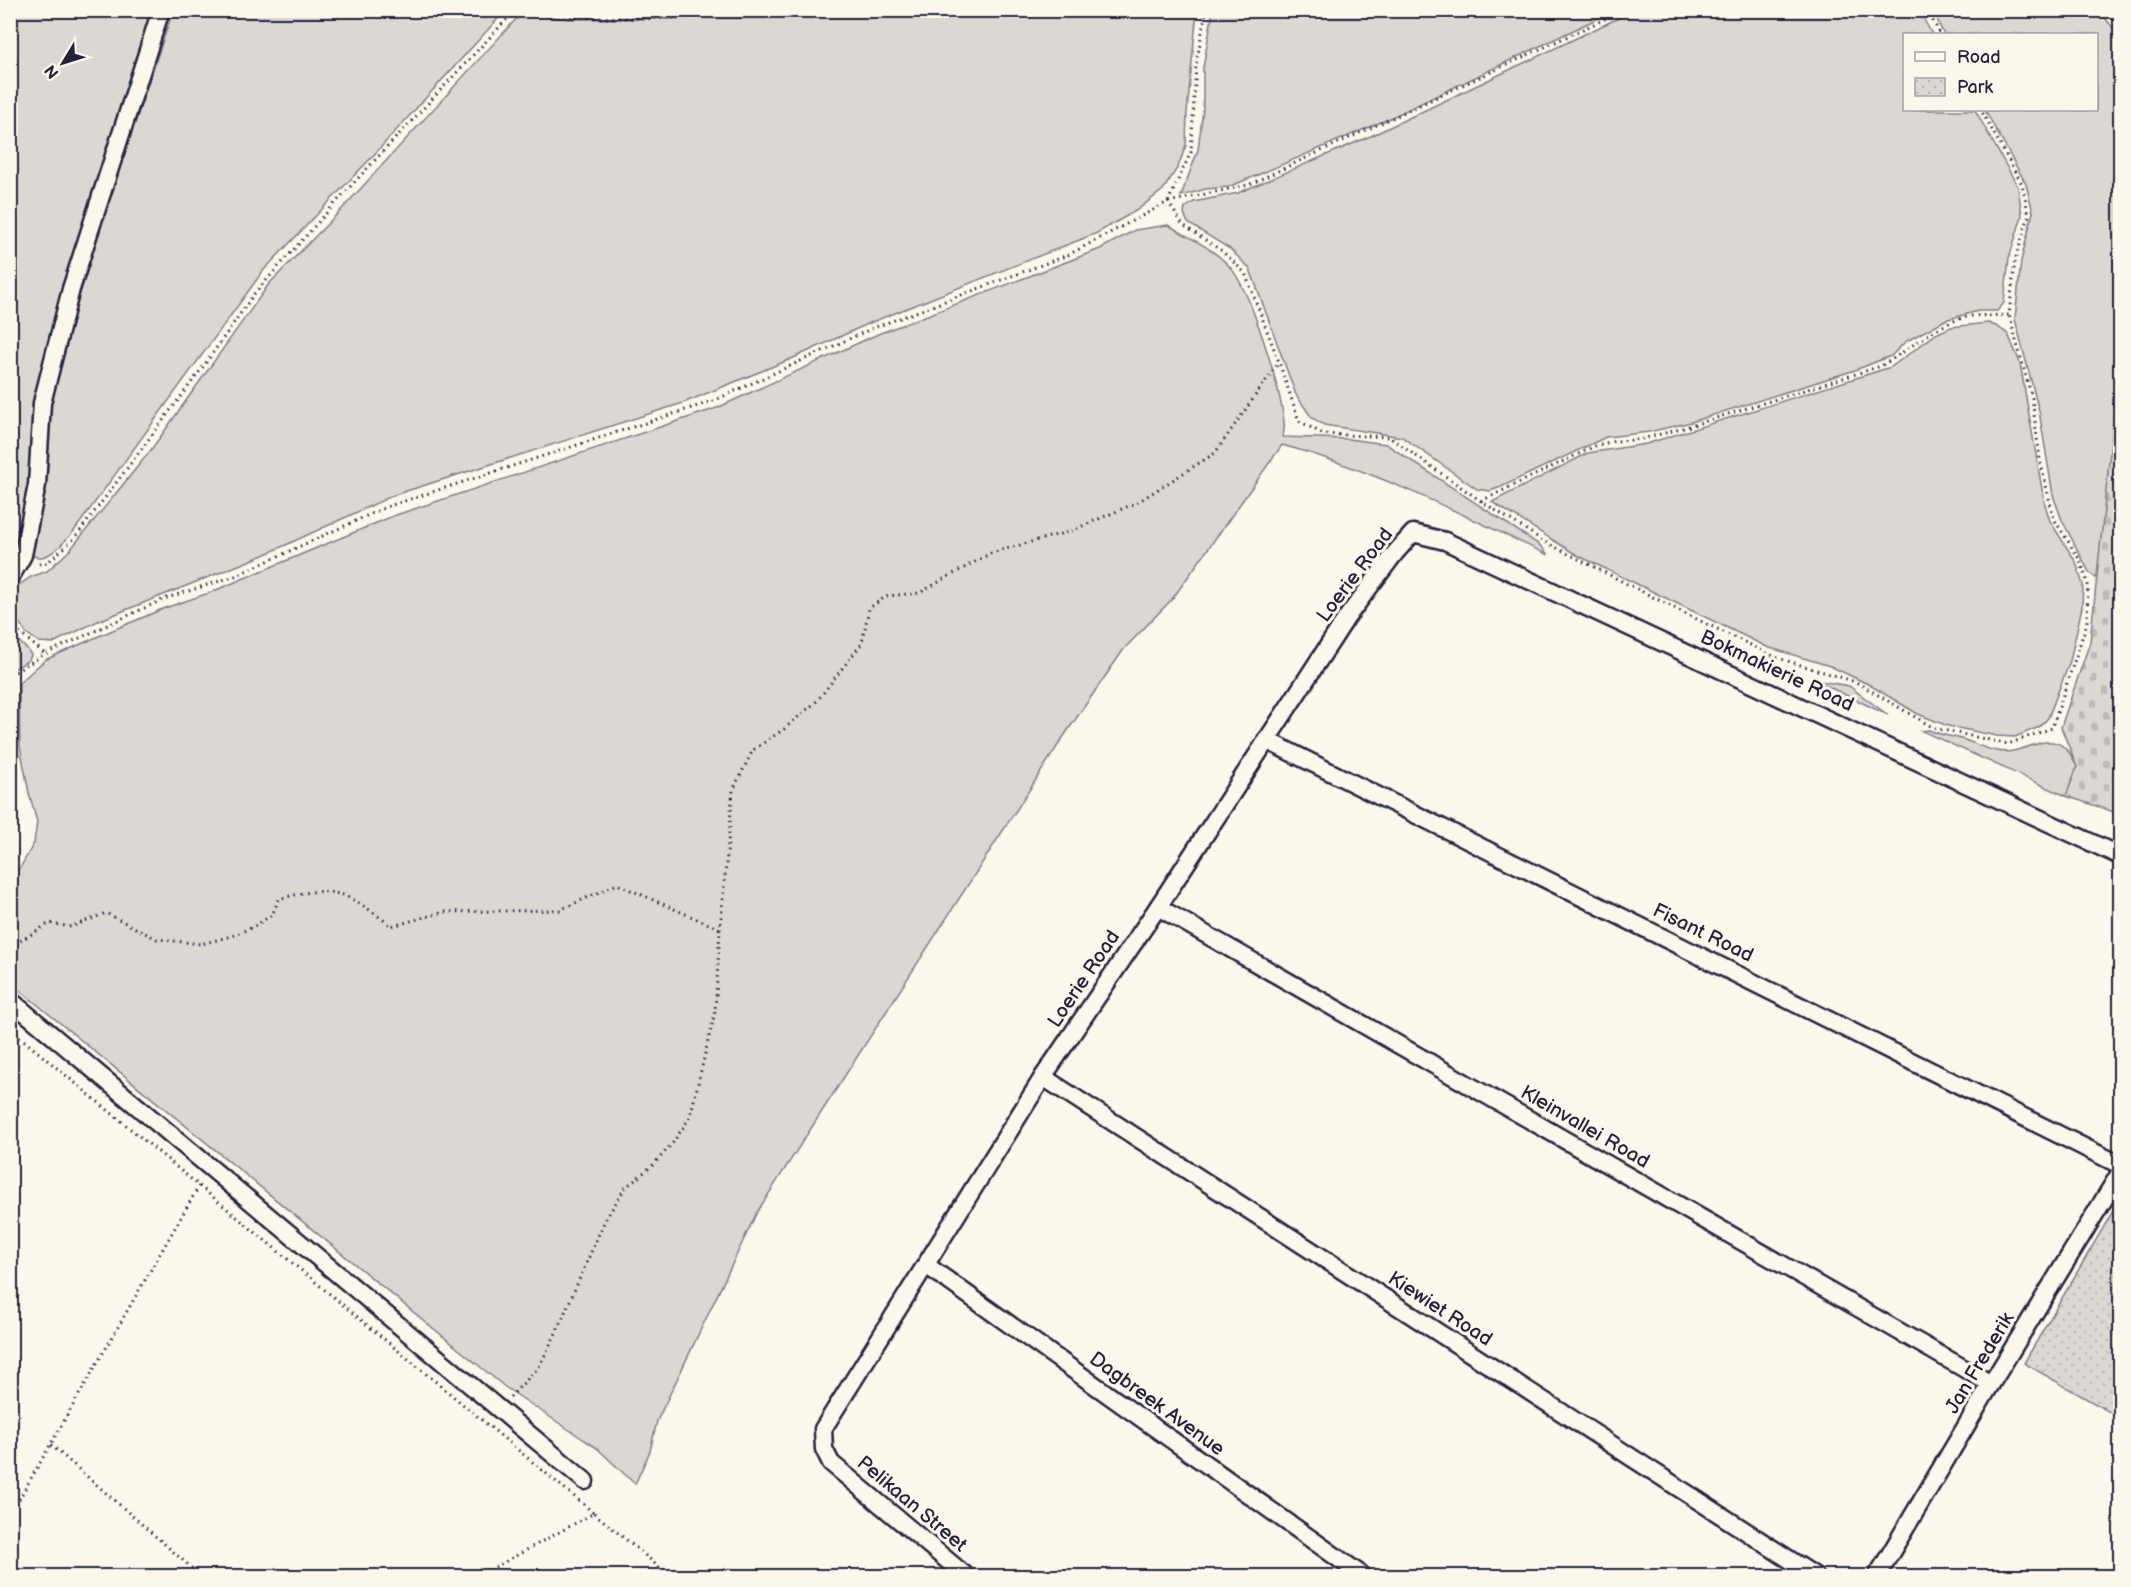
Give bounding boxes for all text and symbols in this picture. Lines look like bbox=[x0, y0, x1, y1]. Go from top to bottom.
north arrow bbox=[33, 33, 93, 93]
legend bbox=[1903, 33, 2098, 111]
text: Road bbox=[1957, 47, 2001, 68]
text: N bbox=[41, 61, 64, 82]
text: Park bbox=[1957, 77, 1993, 98]
street label: Loerie Road bbox=[1312, 523, 1398, 627]
street label: Bokmakierie Road bbox=[1696, 625, 1858, 717]
street label: Fisant Road bbox=[1649, 898, 1757, 968]
street label: Loerie Road bbox=[1043, 926, 1125, 1032]
street label: Kleinvallei Road bbox=[1516, 1080, 1654, 1174]
street label: Kiewiet Road bbox=[1383, 1266, 1497, 1352]
street label: Jan Frederik bbox=[1940, 1308, 2020, 1418]
street label: Dagbreek Avenue bbox=[1085, 1347, 1229, 1461]
street label: Pelikaan Street bbox=[852, 1451, 972, 1557]

